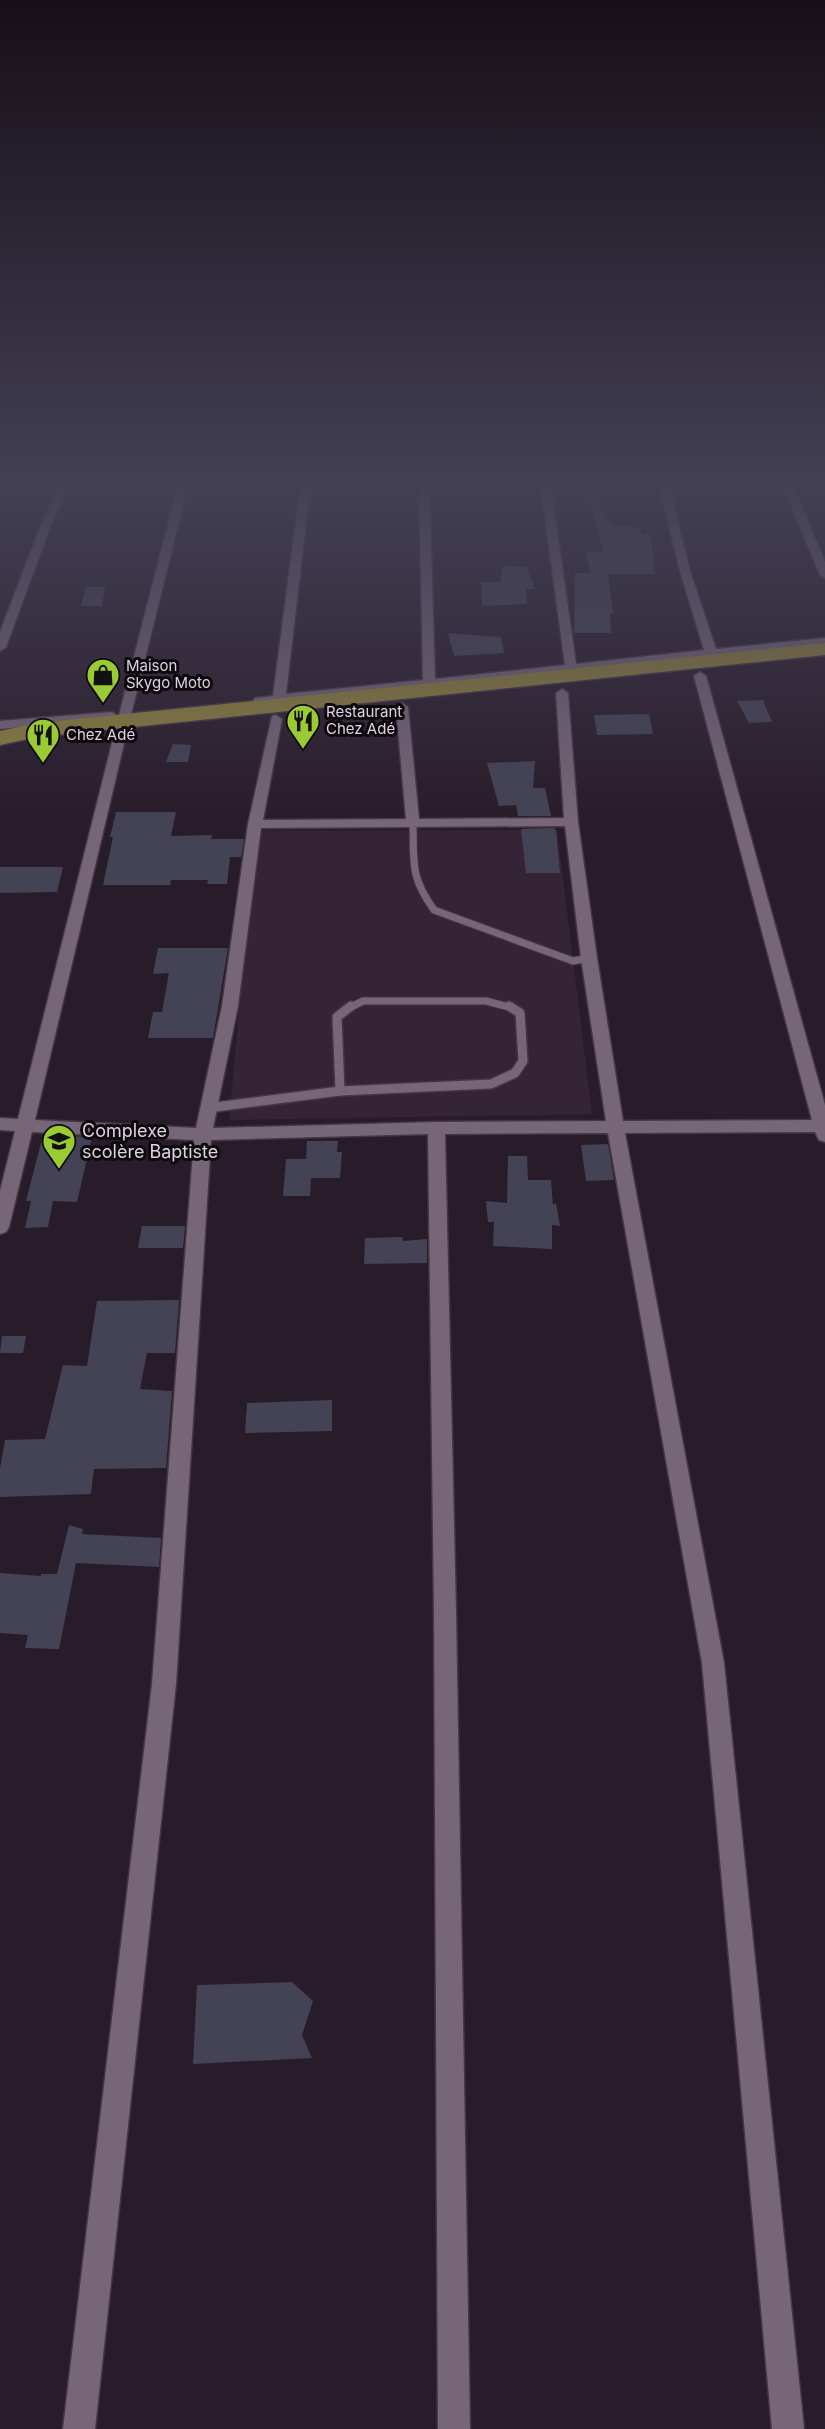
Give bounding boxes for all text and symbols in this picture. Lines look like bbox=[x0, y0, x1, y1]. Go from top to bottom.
place label: Maison Skygo Moto bbox=[126, 656, 211, 692]
shop icon: Maison Skygo Moto bbox=[85, 657, 121, 704]
place label: Restaurant Chez Adé bbox=[326, 702, 402, 738]
restaurant icon: Restaurant Chez Adé bbox=[285, 703, 321, 750]
restaurant icon: Chez Adé bbox=[25, 717, 61, 764]
place label: Chez Adé bbox=[66, 725, 135, 744]
place label: Complexe scolère Baptiste bbox=[82, 1120, 218, 1162]
school or university icon: Complexe scolère Baptiste bbox=[41, 1123, 77, 1170]

